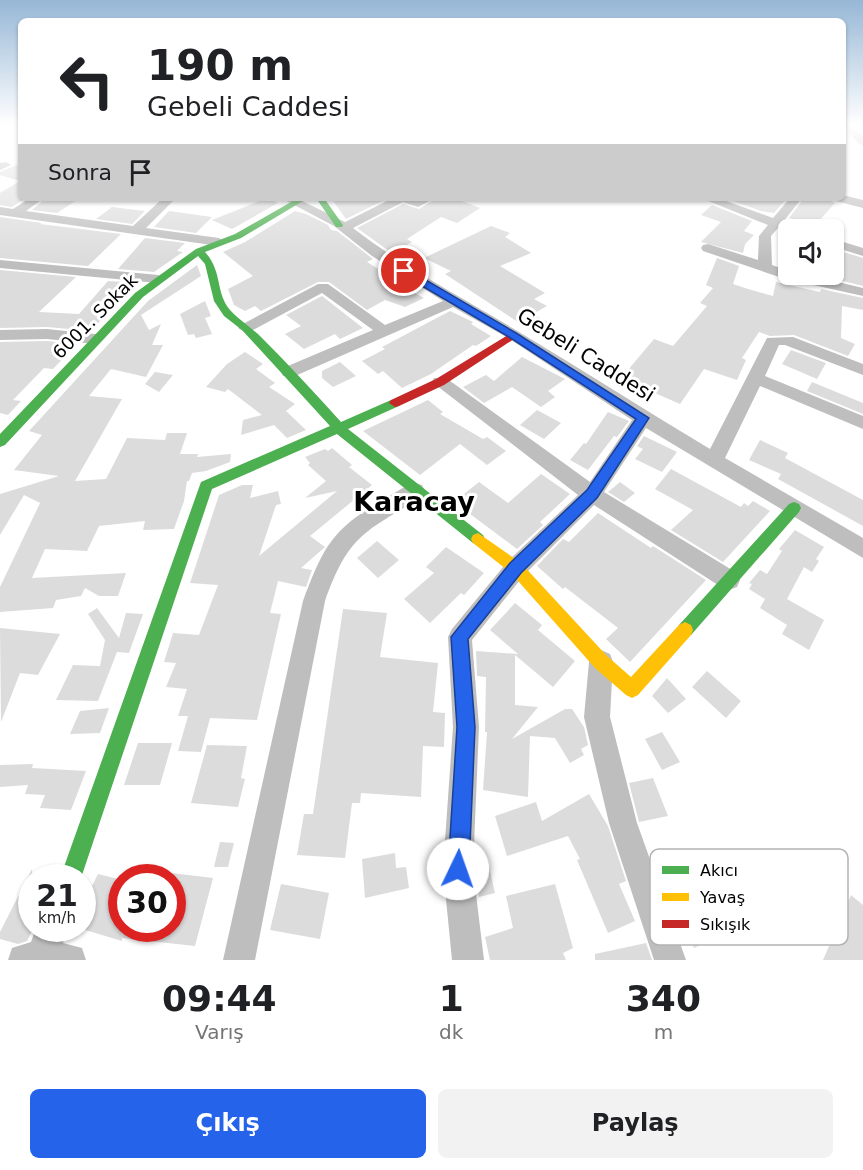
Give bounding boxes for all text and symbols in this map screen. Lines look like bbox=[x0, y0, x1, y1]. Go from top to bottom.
text: 190 m bbox=[147, 41, 293, 90]
icon: left bbox=[48, 42, 126, 120]
text: Gebeli Caddesi bbox=[147, 91, 350, 122]
icon: arrive bbox=[124, 156, 157, 189]
text: Sonra bbox=[48, 160, 112, 185]
map controls bbox=[778, 219, 844, 285]
button: sound bbox=[778, 219, 844, 285]
pin bbox=[378, 245, 429, 296]
icon: arrive bbox=[387, 254, 420, 287]
street label: 6001. Sokak bbox=[48, 269, 142, 363]
street label: Gebeli Caddesi bbox=[513, 303, 659, 407]
district label: Karacay bbox=[353, 486, 475, 517]
position arrow bbox=[426, 837, 490, 901]
legend bbox=[650, 849, 848, 945]
text: Akıcı bbox=[700, 861, 738, 880]
speed limit sign: 30 bbox=[108, 864, 186, 942]
text: 21 bbox=[36, 878, 78, 913]
text: Yavaş bbox=[699, 888, 745, 907]
text: km/h bbox=[38, 909, 76, 927]
text: Sıkışık bbox=[700, 915, 751, 934]
text: 09:44 bbox=[162, 978, 277, 1019]
text: 1 bbox=[439, 978, 464, 1019]
text: 340 bbox=[626, 978, 701, 1019]
text: Varış bbox=[195, 1020, 244, 1044]
text: dk bbox=[439, 1020, 463, 1044]
text: m bbox=[654, 1020, 673, 1044]
button: Çıkış bbox=[30, 1089, 426, 1158]
button: Paylaş bbox=[438, 1089, 833, 1158]

